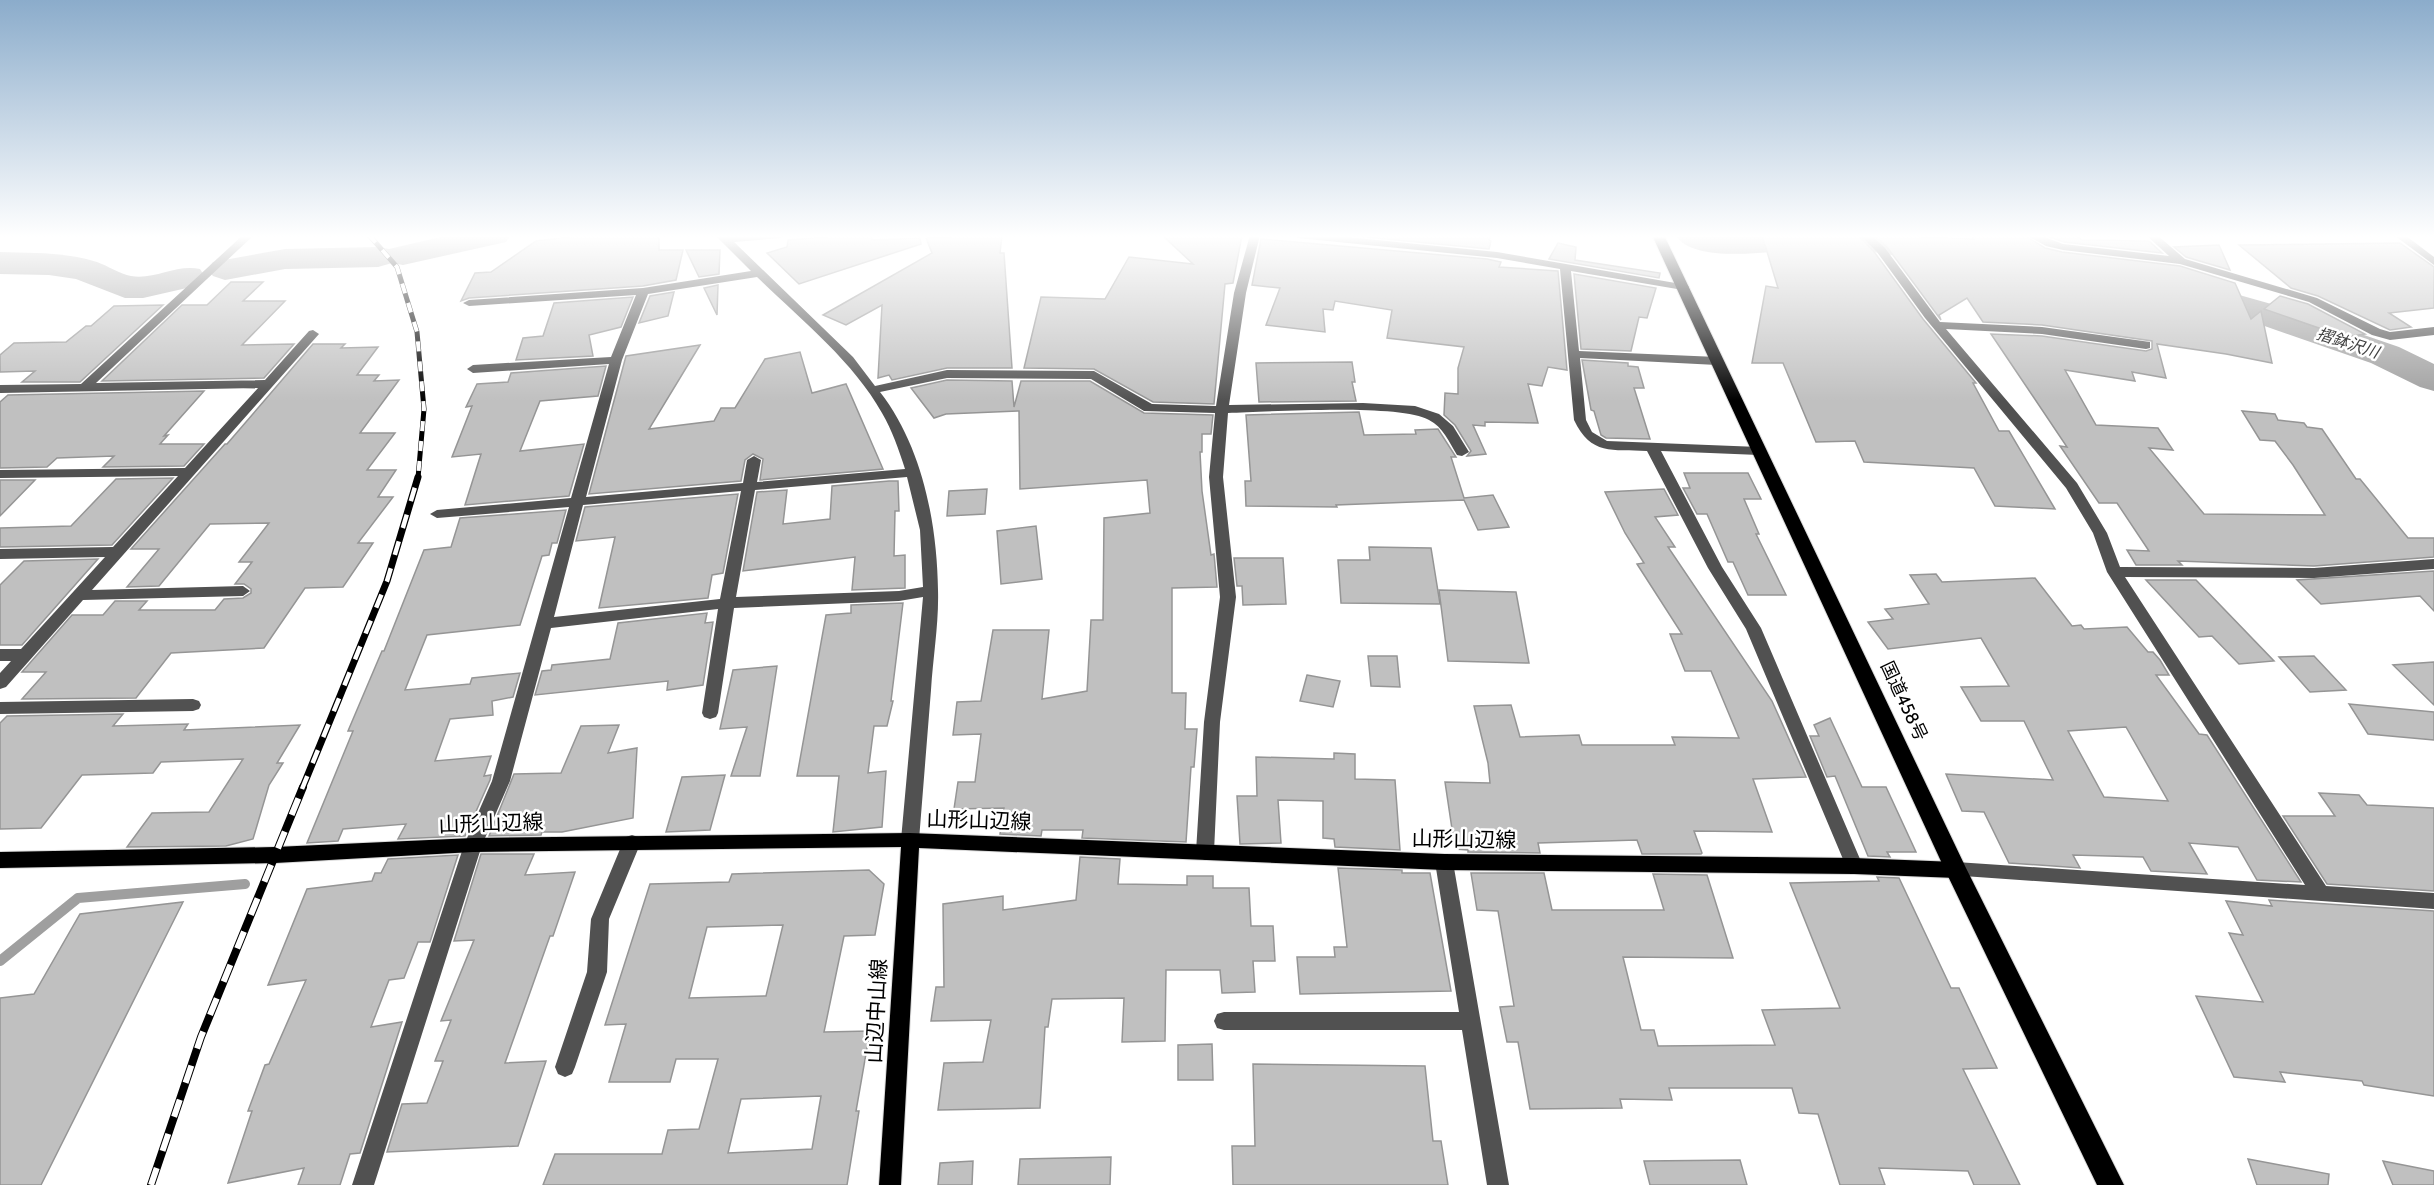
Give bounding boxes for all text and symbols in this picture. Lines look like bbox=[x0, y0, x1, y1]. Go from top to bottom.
water label: 摺鉢沢川 bbox=[2315, 324, 2383, 363]
street label: 国道458号 bbox=[1876, 658, 1932, 744]
street label: 山形山辺線 bbox=[926, 806, 1032, 834]
street label: 山形山辺線 bbox=[438, 809, 544, 837]
street label: 山形山辺線 bbox=[1411, 826, 1517, 852]
street label: 山辺中山線 bbox=[861, 958, 891, 1064]

